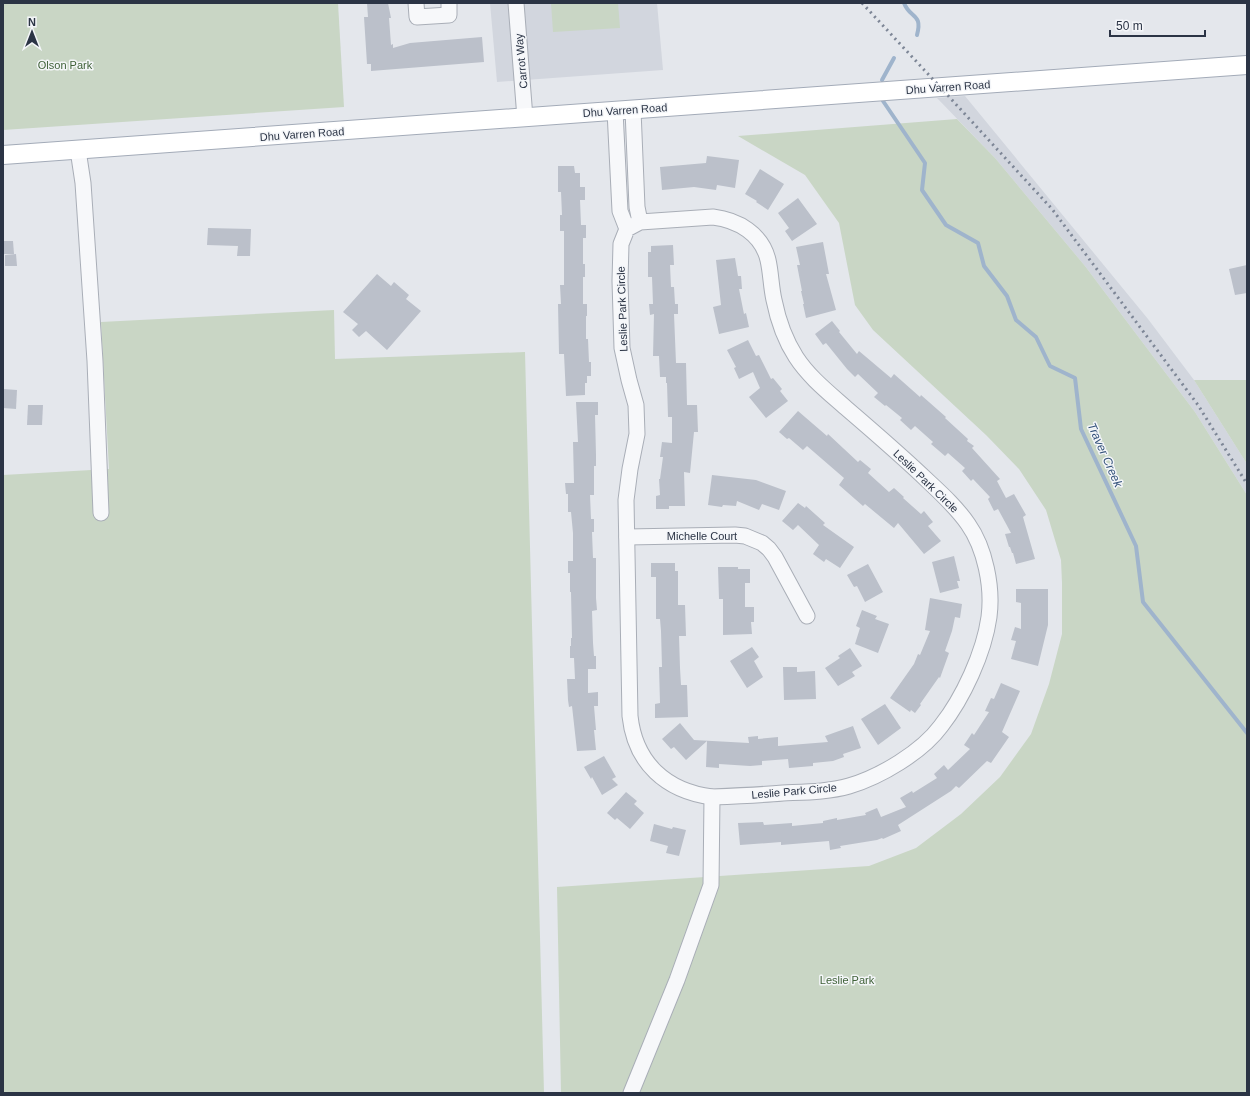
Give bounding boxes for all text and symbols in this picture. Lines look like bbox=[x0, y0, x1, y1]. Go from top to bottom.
north arrow bbox=[12, 12, 52, 52]
scale bar bbox=[1110, 12, 1205, 38]
text: N bbox=[28, 16, 36, 28]
text: 50 m bbox=[1116, 19, 1143, 33]
street label: Carrot Way bbox=[513, 32, 529, 89]
park label: Olson Park bbox=[38, 59, 93, 71]
street label: Dhu Varren Road bbox=[905, 78, 991, 96]
street label: Dhu Varren Road bbox=[582, 101, 668, 119]
street label: Dhu Varren Road bbox=[259, 125, 345, 143]
street label: Leslie Park Circle bbox=[615, 266, 629, 352]
water label: Traver Creek bbox=[1085, 421, 1126, 490]
street label: Leslie Park Circle bbox=[891, 447, 961, 515]
street label: Michelle Court bbox=[667, 530, 737, 542]
street label: Leslie Park Circle bbox=[751, 781, 837, 801]
park label: Leslie Park bbox=[820, 974, 875, 986]

